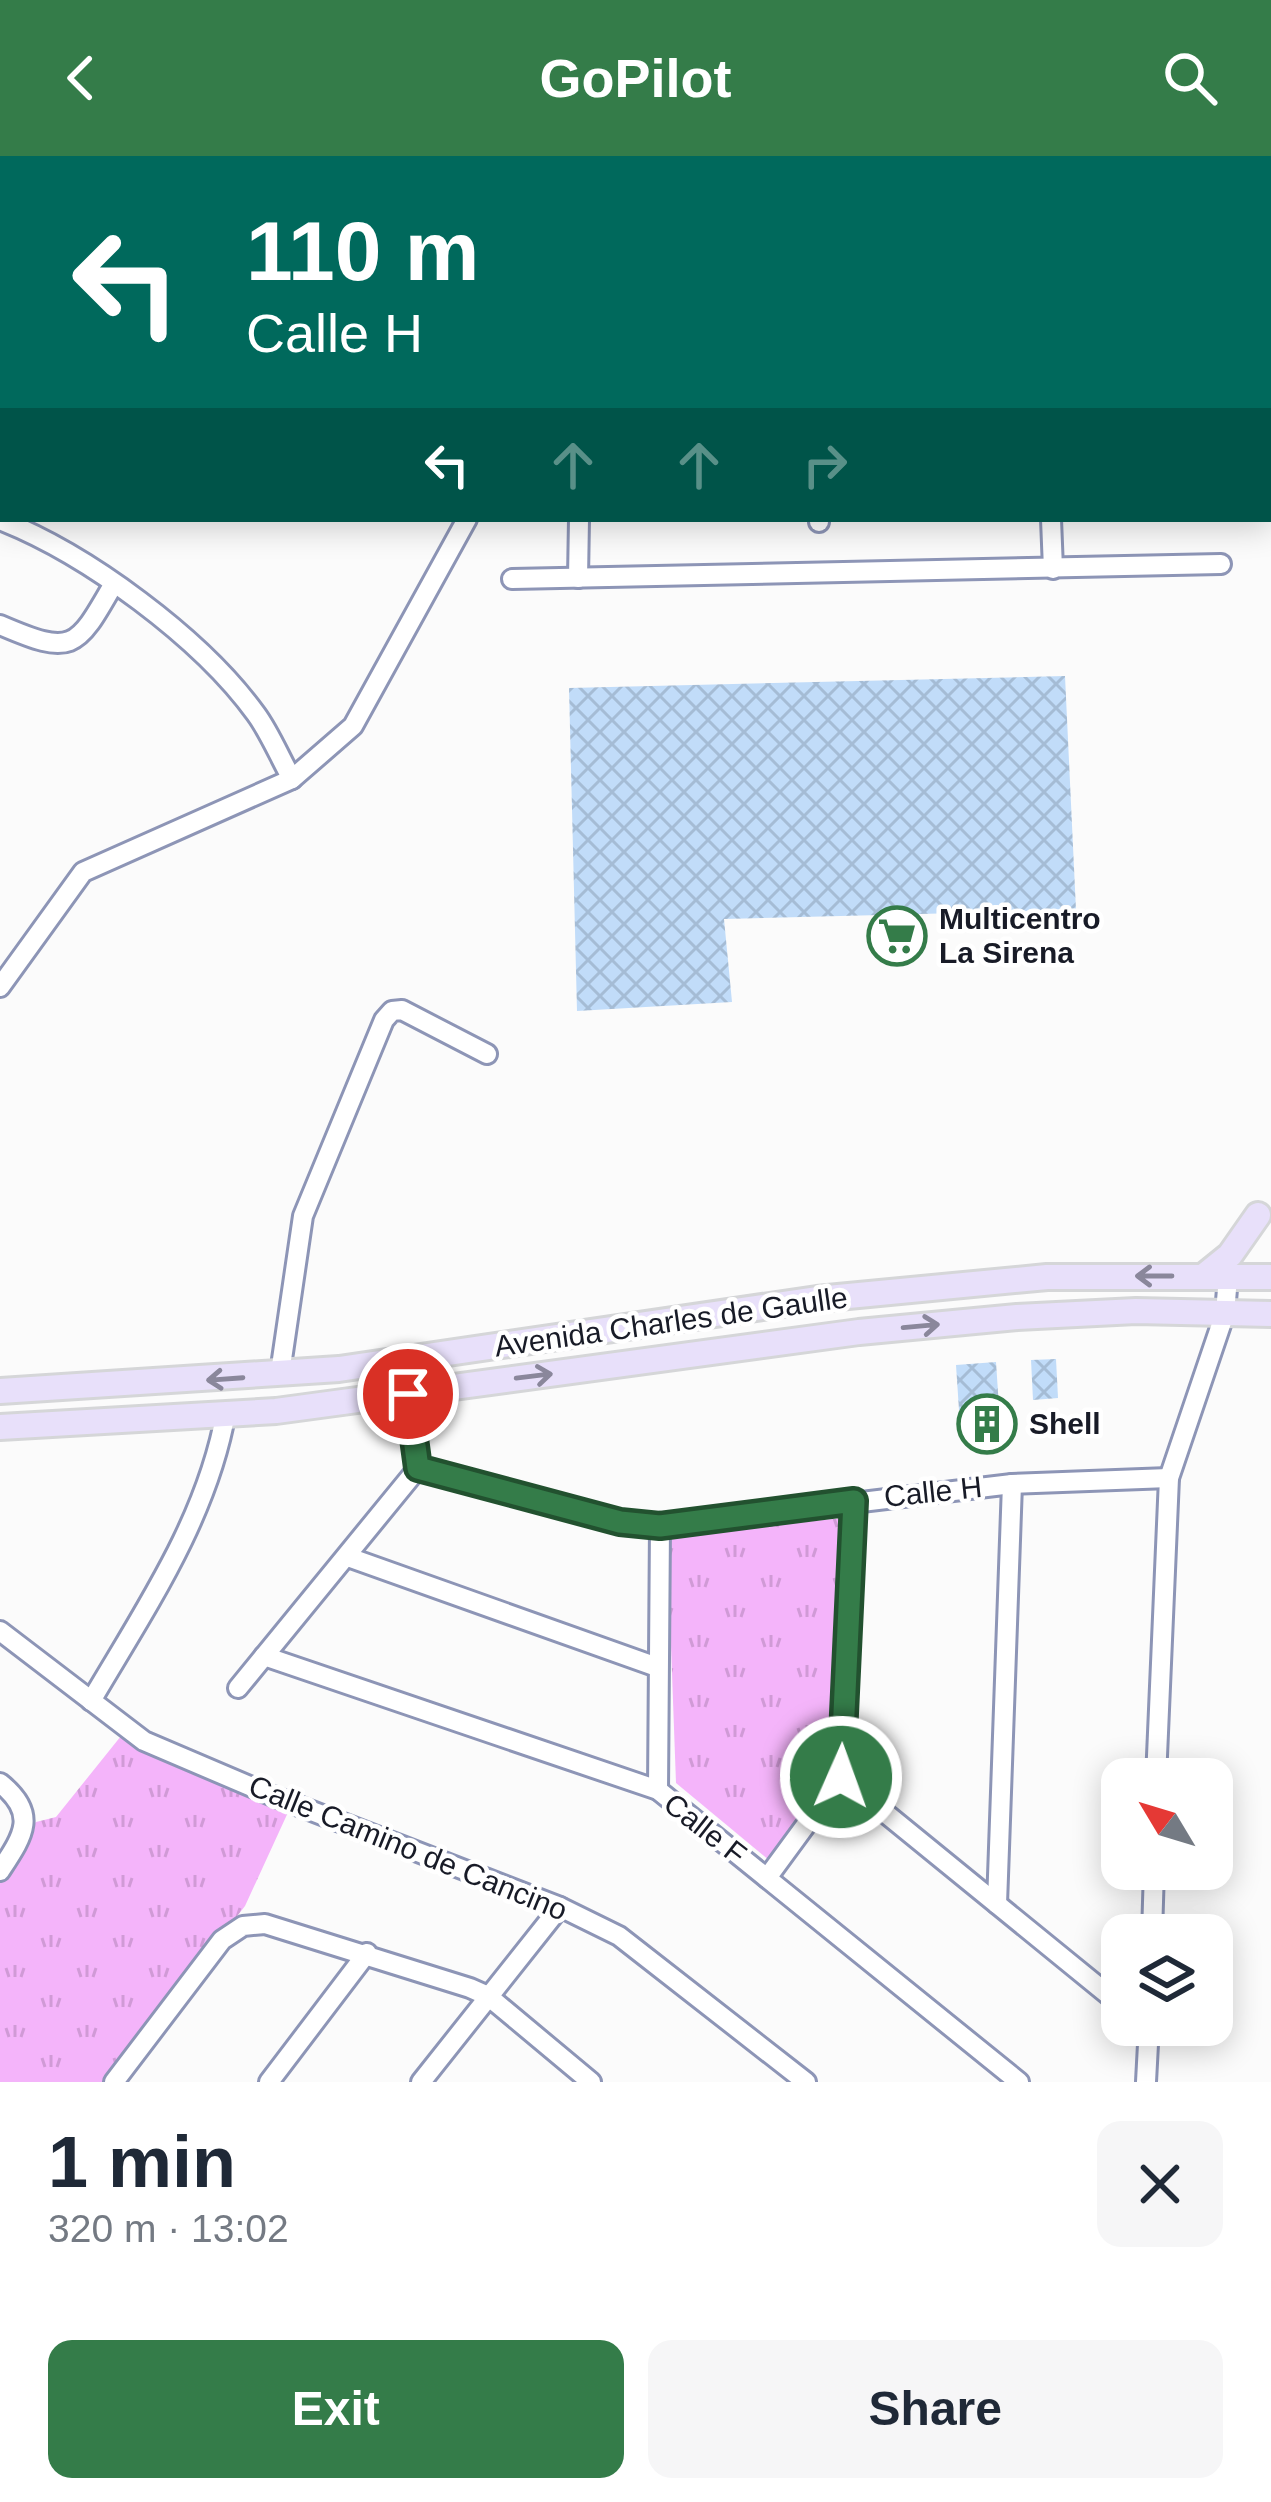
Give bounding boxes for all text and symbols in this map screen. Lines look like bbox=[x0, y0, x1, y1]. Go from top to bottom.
icon: back bbox=[48, 45, 114, 111]
icon: search bbox=[1157, 45, 1223, 111]
text: GoPilot bbox=[540, 48, 731, 108]
icon: left bbox=[48, 204, 204, 360]
text: 110 m bbox=[246, 204, 480, 298]
text: Calle H bbox=[246, 303, 423, 363]
icon: left bbox=[414, 432, 480, 498]
icon: ahead bbox=[540, 432, 606, 498]
icon: ahead bbox=[666, 432, 732, 498]
icon: right bbox=[792, 432, 858, 498]
place label: Multicentro La Sirena bbox=[939, 902, 1101, 969]
supermarket icon: Multicentro La Sirena bbox=[866, 905, 928, 967]
one-way arrow bbox=[1135, 1265, 1174, 1287]
street label: Avenida Charles de Gaulle bbox=[492, 1280, 850, 1363]
one-way arrow bbox=[901, 1314, 940, 1337]
pin bbox=[357, 1343, 459, 1445]
icon: arrive bbox=[375, 1361, 441, 1427]
one-way arrow bbox=[514, 1365, 553, 1387]
one-way arrow bbox=[206, 1367, 245, 1390]
building icon: Shell bbox=[956, 1393, 1018, 1455]
place label: Shell bbox=[1029, 1407, 1101, 1440]
street label: Calle H bbox=[882, 1470, 984, 1513]
position arrow bbox=[778, 1714, 904, 1840]
north arrow bbox=[1101, 1758, 1233, 1890]
map controls bbox=[1101, 1758, 1233, 2046]
street label: Calle Camino de Cancino bbox=[244, 1769, 572, 1927]
street label: Calle F bbox=[658, 1786, 753, 1871]
button: layers bbox=[1101, 1914, 1233, 2046]
button: close bbox=[1097, 2121, 1223, 2247]
text: 1 min bbox=[48, 2122, 236, 2202]
text: 320 m · 13:02 bbox=[48, 2207, 289, 2250]
button: Exit bbox=[48, 2340, 624, 2478]
button: Share bbox=[648, 2340, 1223, 2478]

